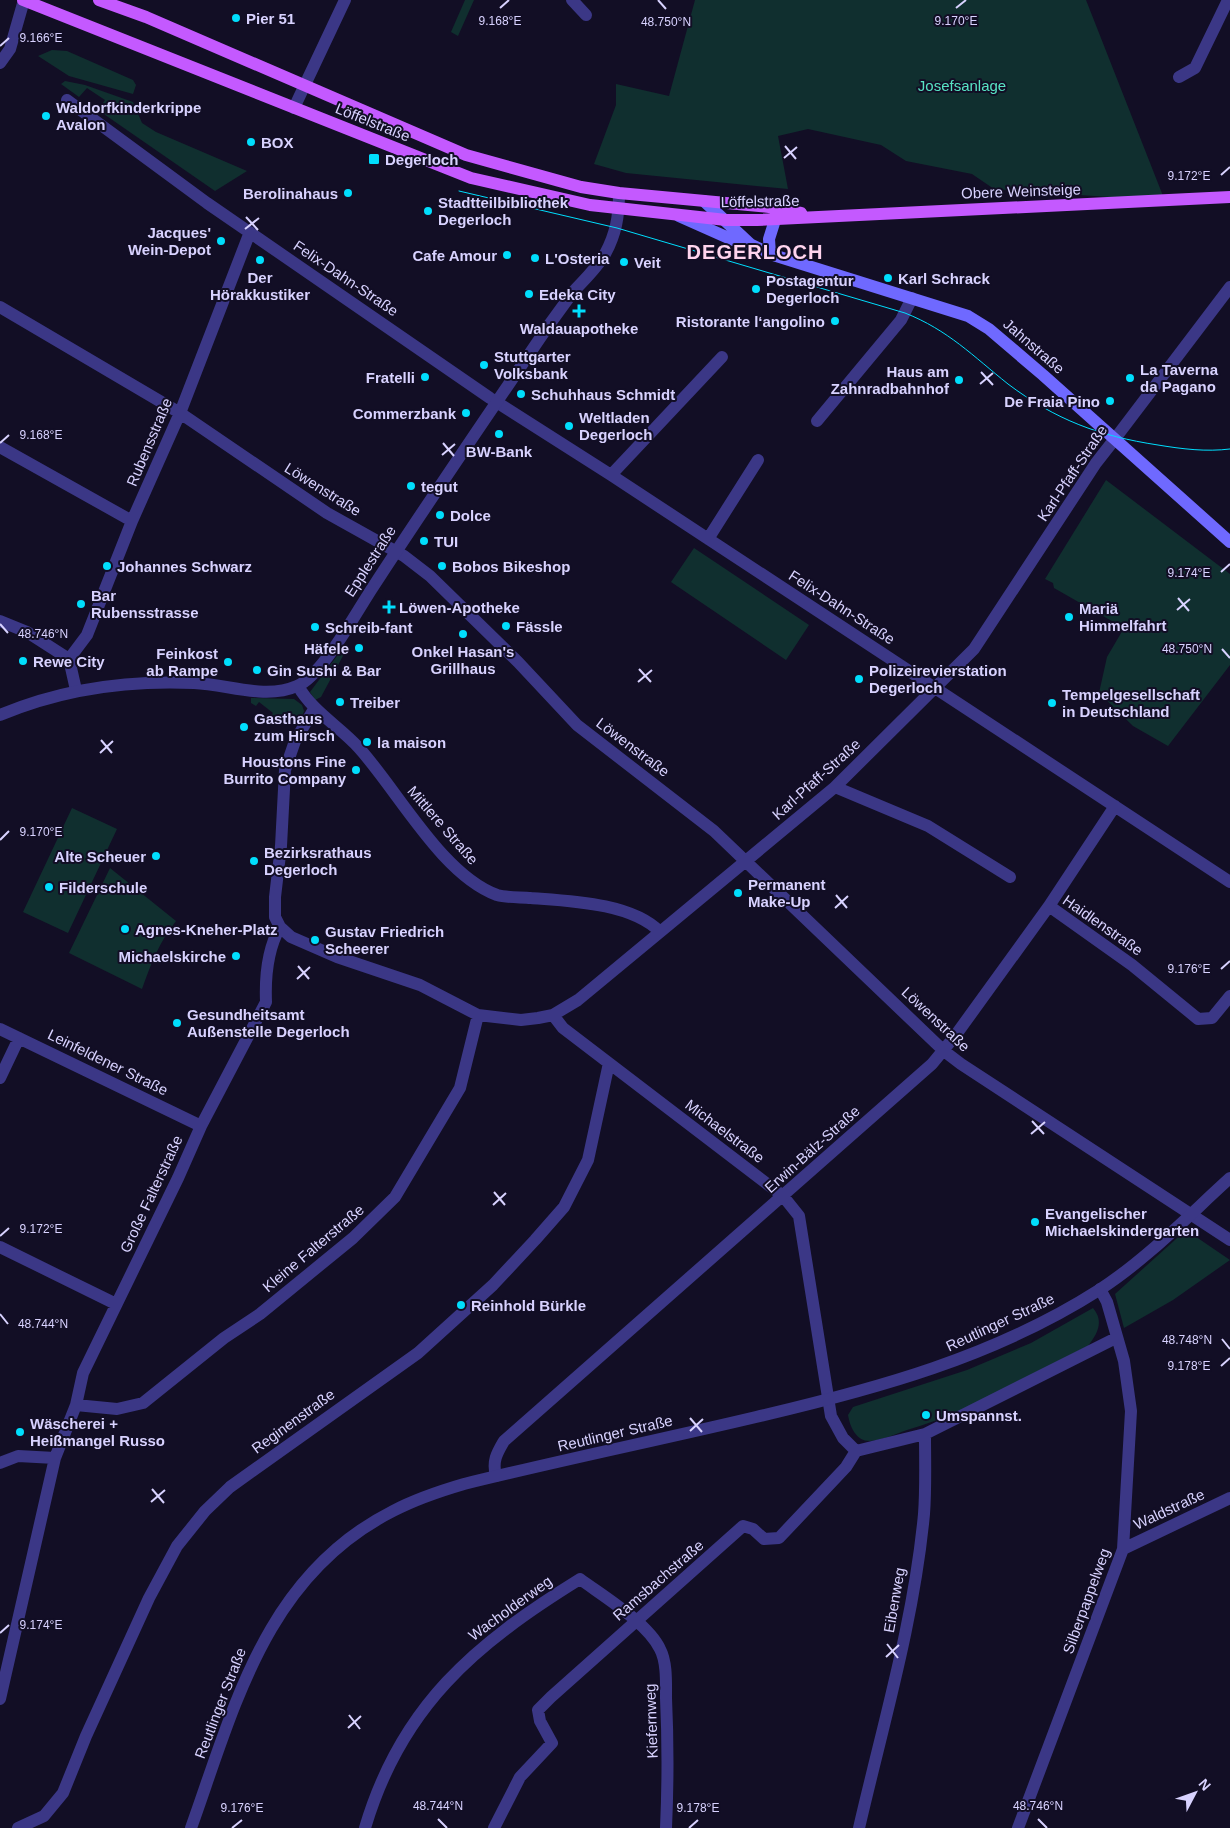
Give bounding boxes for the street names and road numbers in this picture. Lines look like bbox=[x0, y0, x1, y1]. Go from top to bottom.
street label: Löffelstraße bbox=[333, 99, 413, 145]
street label: Obere Weinsteige bbox=[961, 180, 1081, 202]
street label: Löffelstraße bbox=[720, 192, 800, 210]
street label: Felix-Dahn-Straße bbox=[290, 237, 402, 319]
street label: Jahnstraße bbox=[1000, 315, 1068, 377]
street label: Rubensstraße bbox=[123, 395, 175, 489]
street label: Karl-Pfaff-Straße bbox=[1034, 422, 1110, 524]
street label: Löwenstraße bbox=[282, 459, 364, 519]
street label: Epplestraße bbox=[341, 522, 399, 600]
street label: Felix-Dahn-Straße bbox=[786, 566, 898, 648]
street label: Löwenstraße bbox=[593, 714, 673, 780]
street label: Karl-Pfaff-Straße bbox=[769, 735, 863, 823]
street label: Mittlere Straße bbox=[404, 782, 482, 868]
street label: Haidlenstraße bbox=[1060, 891, 1146, 959]
street label: Löwenstraße bbox=[898, 983, 974, 1055]
street label: Leinfeldener Straße bbox=[45, 1025, 171, 1099]
street label: Michaelstraße bbox=[682, 1096, 768, 1166]
street label: Erwin-Bälz-Straße bbox=[761, 1102, 863, 1196]
street label: Große Falterstraße bbox=[116, 1133, 186, 1255]
street label: Kleine Falterstraße bbox=[259, 1201, 367, 1295]
street label: Reutlinger Straße bbox=[943, 1289, 1057, 1355]
street label: Reginenstraße bbox=[248, 1385, 338, 1457]
street label: Reutlinger Straße bbox=[556, 1411, 674, 1455]
street label: Waldstraße bbox=[1131, 1485, 1207, 1533]
street label: Ramsbachstraße bbox=[609, 1536, 707, 1624]
street label: Silberpappelweg bbox=[1059, 1546, 1113, 1656]
street label: Eibenweg bbox=[880, 1566, 908, 1634]
street label: Wacholderweg bbox=[465, 1572, 555, 1644]
street label: Reutlinger Straße bbox=[191, 1645, 249, 1761]
street label: Kiefernweg bbox=[641, 1683, 661, 1759]

